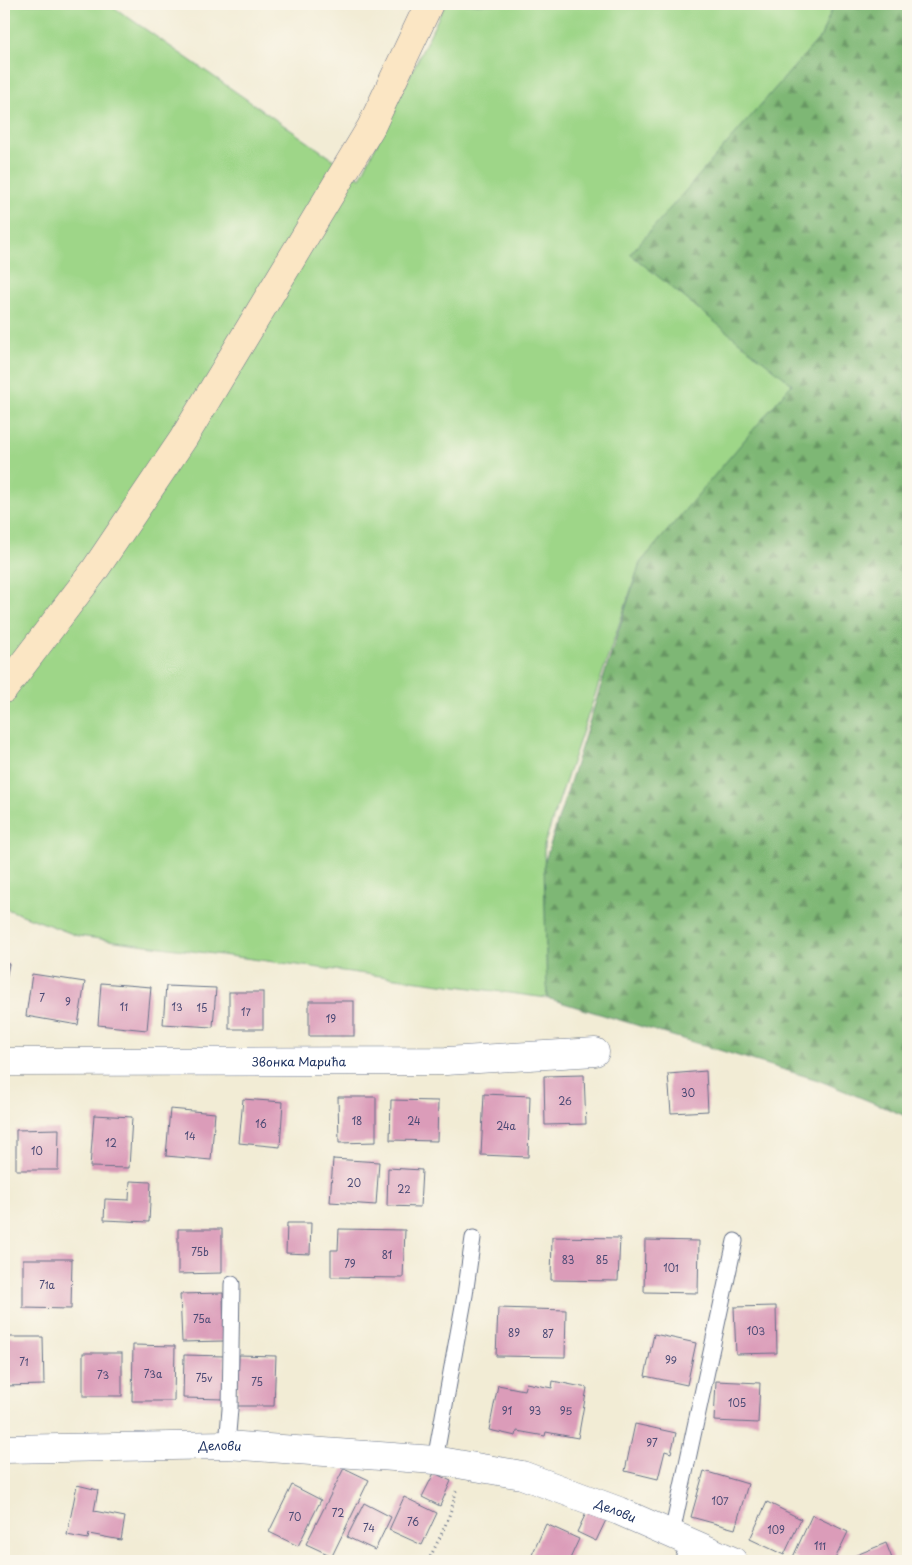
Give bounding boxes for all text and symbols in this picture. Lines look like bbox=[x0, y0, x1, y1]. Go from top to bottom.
house number: 7 bbox=[39, 990, 45, 1005]
house number: 9 bbox=[65, 994, 71, 1009]
house number: 11 bbox=[120, 999, 128, 1014]
house number: 13 bbox=[171, 999, 183, 1014]
house number: 15 bbox=[197, 1000, 207, 1015]
house number: 17 bbox=[241, 1004, 252, 1019]
house number: 19 bbox=[326, 1011, 336, 1026]
street label: Звонка Марића bbox=[252, 1052, 346, 1070]
house number: 30 bbox=[681, 1085, 695, 1100]
house number: 26 bbox=[558, 1093, 572, 1108]
house number: 18 bbox=[352, 1113, 362, 1128]
house number: 24 bbox=[407, 1113, 421, 1128]
house number: 16 bbox=[255, 1116, 267, 1131]
house number: 24a bbox=[496, 1118, 517, 1133]
house number: 14 bbox=[184, 1128, 196, 1143]
house number: 12 bbox=[105, 1135, 117, 1150]
house number: 10 bbox=[31, 1143, 43, 1158]
house number: 20 bbox=[347, 1175, 361, 1190]
house number: 22 bbox=[397, 1181, 411, 1196]
house number: 75b bbox=[191, 1244, 209, 1259]
house number: 81 bbox=[382, 1247, 392, 1262]
house number: 83 bbox=[562, 1252, 574, 1267]
house number: 85 bbox=[596, 1252, 608, 1267]
house number: 79 bbox=[344, 1256, 356, 1271]
house number: 101 bbox=[663, 1260, 679, 1275]
house number: 71a bbox=[39, 1277, 56, 1292]
house number: 75a bbox=[193, 1311, 212, 1326]
house number: 103 bbox=[747, 1323, 765, 1338]
house number: 89 bbox=[508, 1325, 520, 1340]
house number: 87 bbox=[542, 1326, 554, 1341]
house number: 99 bbox=[665, 1352, 677, 1367]
house number: 71 bbox=[19, 1354, 29, 1369]
house number: 73a bbox=[144, 1366, 163, 1381]
house number: 73 bbox=[97, 1367, 109, 1382]
house number: 75v bbox=[196, 1370, 212, 1385]
house number: 75 bbox=[251, 1374, 263, 1389]
house number: 105 bbox=[728, 1395, 746, 1410]
house number: 91 bbox=[502, 1403, 512, 1418]
house number: 93 bbox=[529, 1403, 541, 1418]
house number: 95 bbox=[560, 1403, 572, 1418]
house number: 97 bbox=[646, 1435, 658, 1450]
street label: Делови bbox=[197, 1436, 242, 1455]
house number: 107 bbox=[711, 1493, 729, 1508]
street label: Делови bbox=[592, 1494, 639, 1527]
house number: 72 bbox=[332, 1505, 344, 1520]
house number: 70 bbox=[289, 1509, 301, 1524]
house number: 76 bbox=[407, 1514, 419, 1529]
house number: 74 bbox=[363, 1520, 375, 1535]
house number: 109 bbox=[767, 1522, 785, 1537]
house number: 111 bbox=[814, 1538, 826, 1553]

